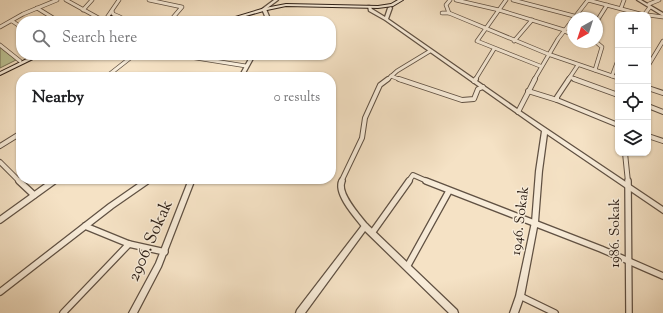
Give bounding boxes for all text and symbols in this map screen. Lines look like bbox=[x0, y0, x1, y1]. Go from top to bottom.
north arrow bbox=[567, 12, 603, 48]
map controls bbox=[615, 12, 651, 156]
button: + bbox=[615, 12, 651, 48]
search box bbox=[16, 16, 336, 60]
icon: search bbox=[30, 27, 52, 49]
text: Search here bbox=[62, 28, 137, 49]
button: − bbox=[615, 48, 651, 84]
button: locate bbox=[615, 84, 651, 120]
text: Nearby bbox=[32, 86, 84, 110]
text: 0 results bbox=[274, 89, 320, 107]
button: layers bbox=[615, 120, 651, 156]
street label: 1946. Sokak bbox=[507, 185, 535, 257]
street label: 2906. Sokak bbox=[122, 196, 180, 286]
street label: 1986. Sokak bbox=[606, 198, 626, 268]

